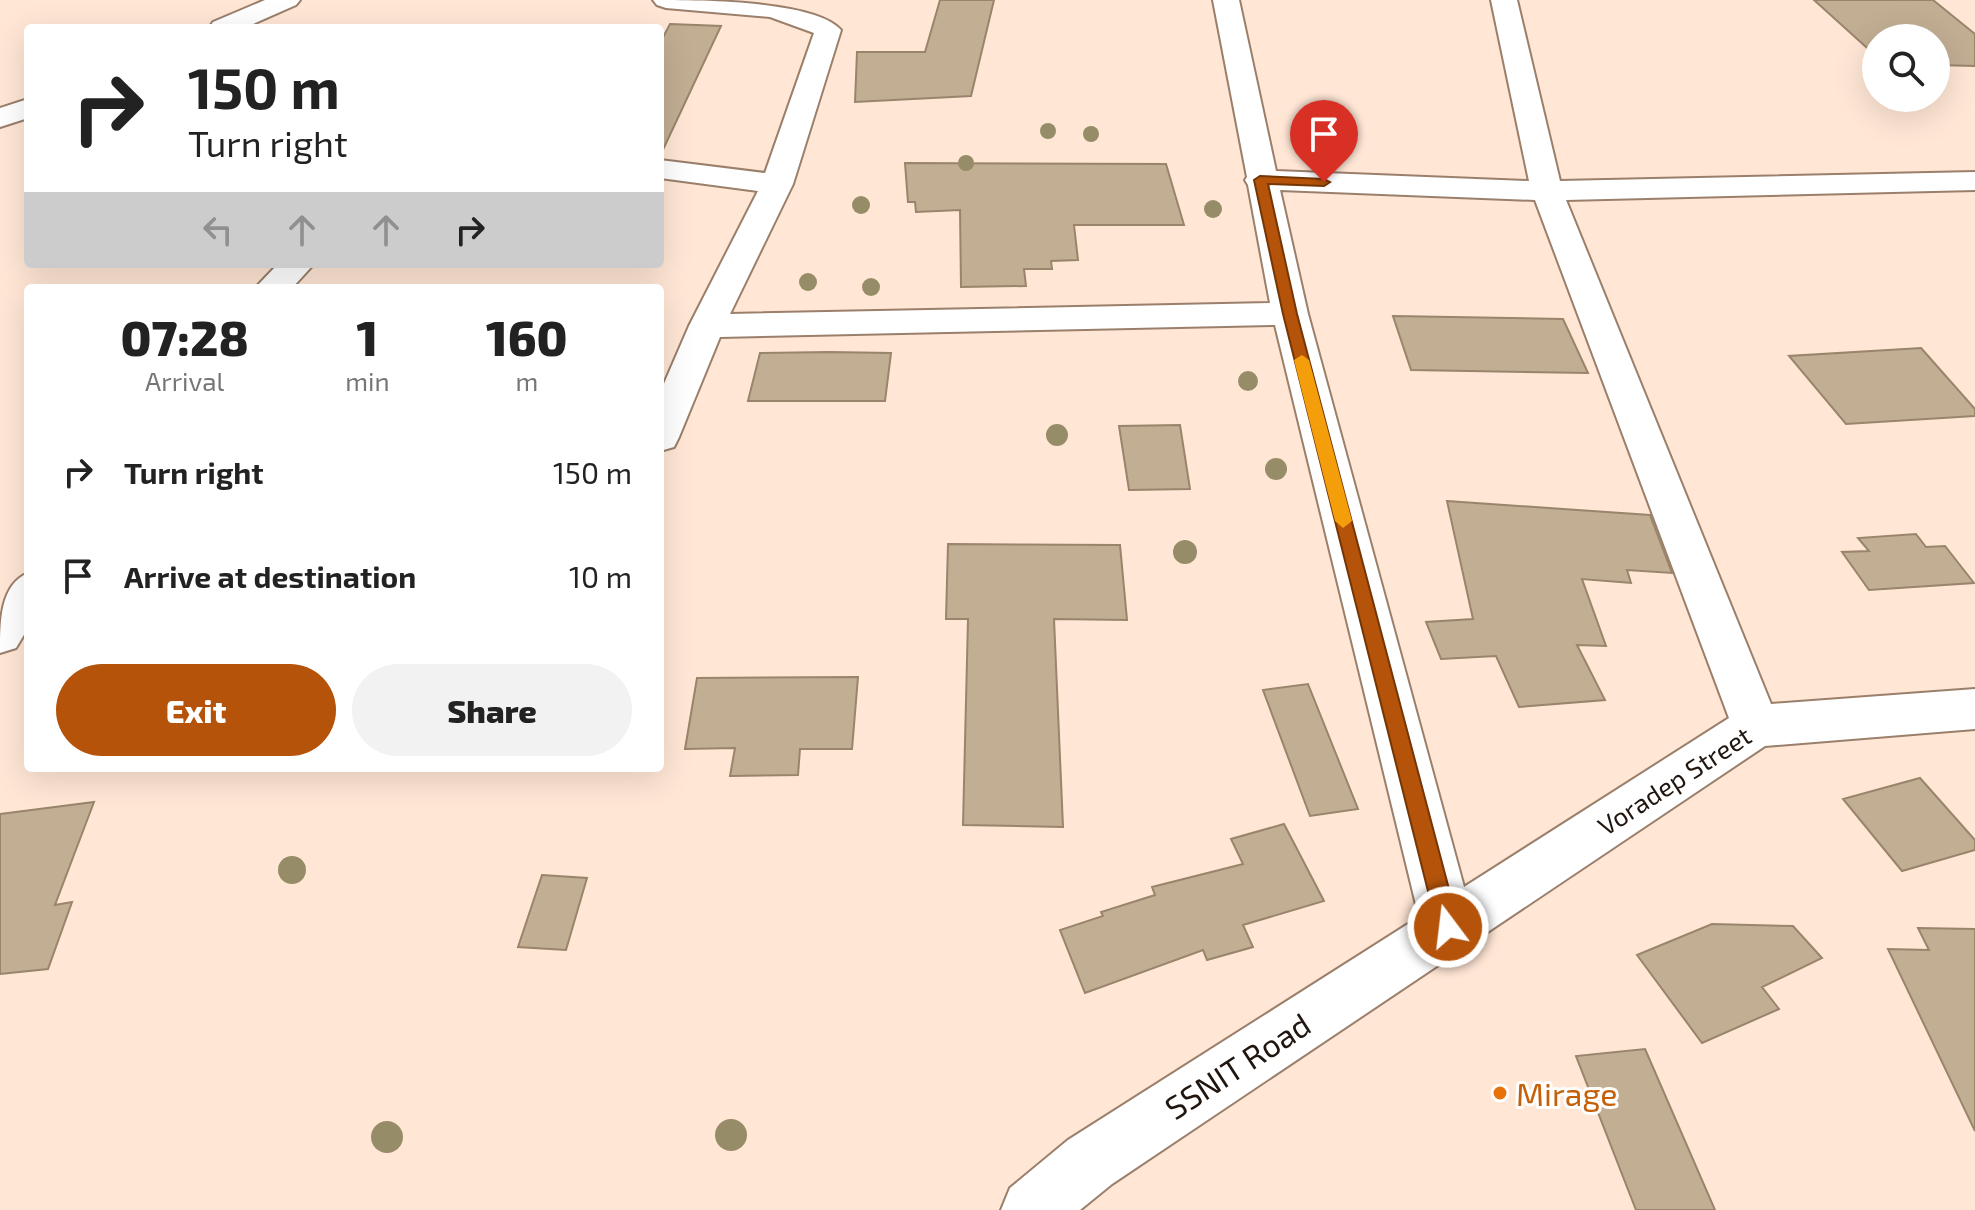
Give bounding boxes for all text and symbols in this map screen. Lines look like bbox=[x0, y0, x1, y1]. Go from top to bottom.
map controls bbox=[1862, 24, 1950, 112]
button: search bbox=[1862, 24, 1950, 112]
text: 150 m bbox=[188, 53, 340, 120]
icon: right bbox=[56, 56, 160, 160]
pin bbox=[1290, 100, 1358, 182]
icon: arrive bbox=[1302, 112, 1346, 156]
text: Turn right bbox=[188, 121, 348, 164]
icon: left bbox=[196, 208, 240, 252]
icon: ahead bbox=[280, 208, 324, 252]
icon: ahead bbox=[364, 208, 408, 252]
icon: right bbox=[448, 208, 492, 252]
text: 07:28 bbox=[120, 308, 249, 366]
text: 1 bbox=[357, 308, 378, 366]
text: 160 bbox=[486, 308, 568, 366]
text: Arrival bbox=[145, 365, 224, 396]
text: min bbox=[345, 365, 390, 396]
text: m bbox=[515, 365, 538, 396]
icon: right bbox=[56, 450, 100, 494]
text: Turn right bbox=[124, 454, 264, 490]
text: 150 m bbox=[553, 454, 632, 490]
icon: arrive bbox=[56, 554, 100, 598]
text: Arrive at destination bbox=[124, 558, 416, 594]
text: 10 m bbox=[569, 558, 632, 594]
button: Exit bbox=[56, 664, 336, 756]
button: Share bbox=[352, 664, 632, 756]
street label: Voradep Street bbox=[1592, 719, 1756, 841]
position arrow bbox=[1406, 885, 1490, 969]
street label: SSNIT Road bbox=[1157, 1004, 1317, 1126]
place label: Mirage bbox=[1516, 1074, 1617, 1112]
marker: Mirage bbox=[1491, 1084, 1509, 1102]

